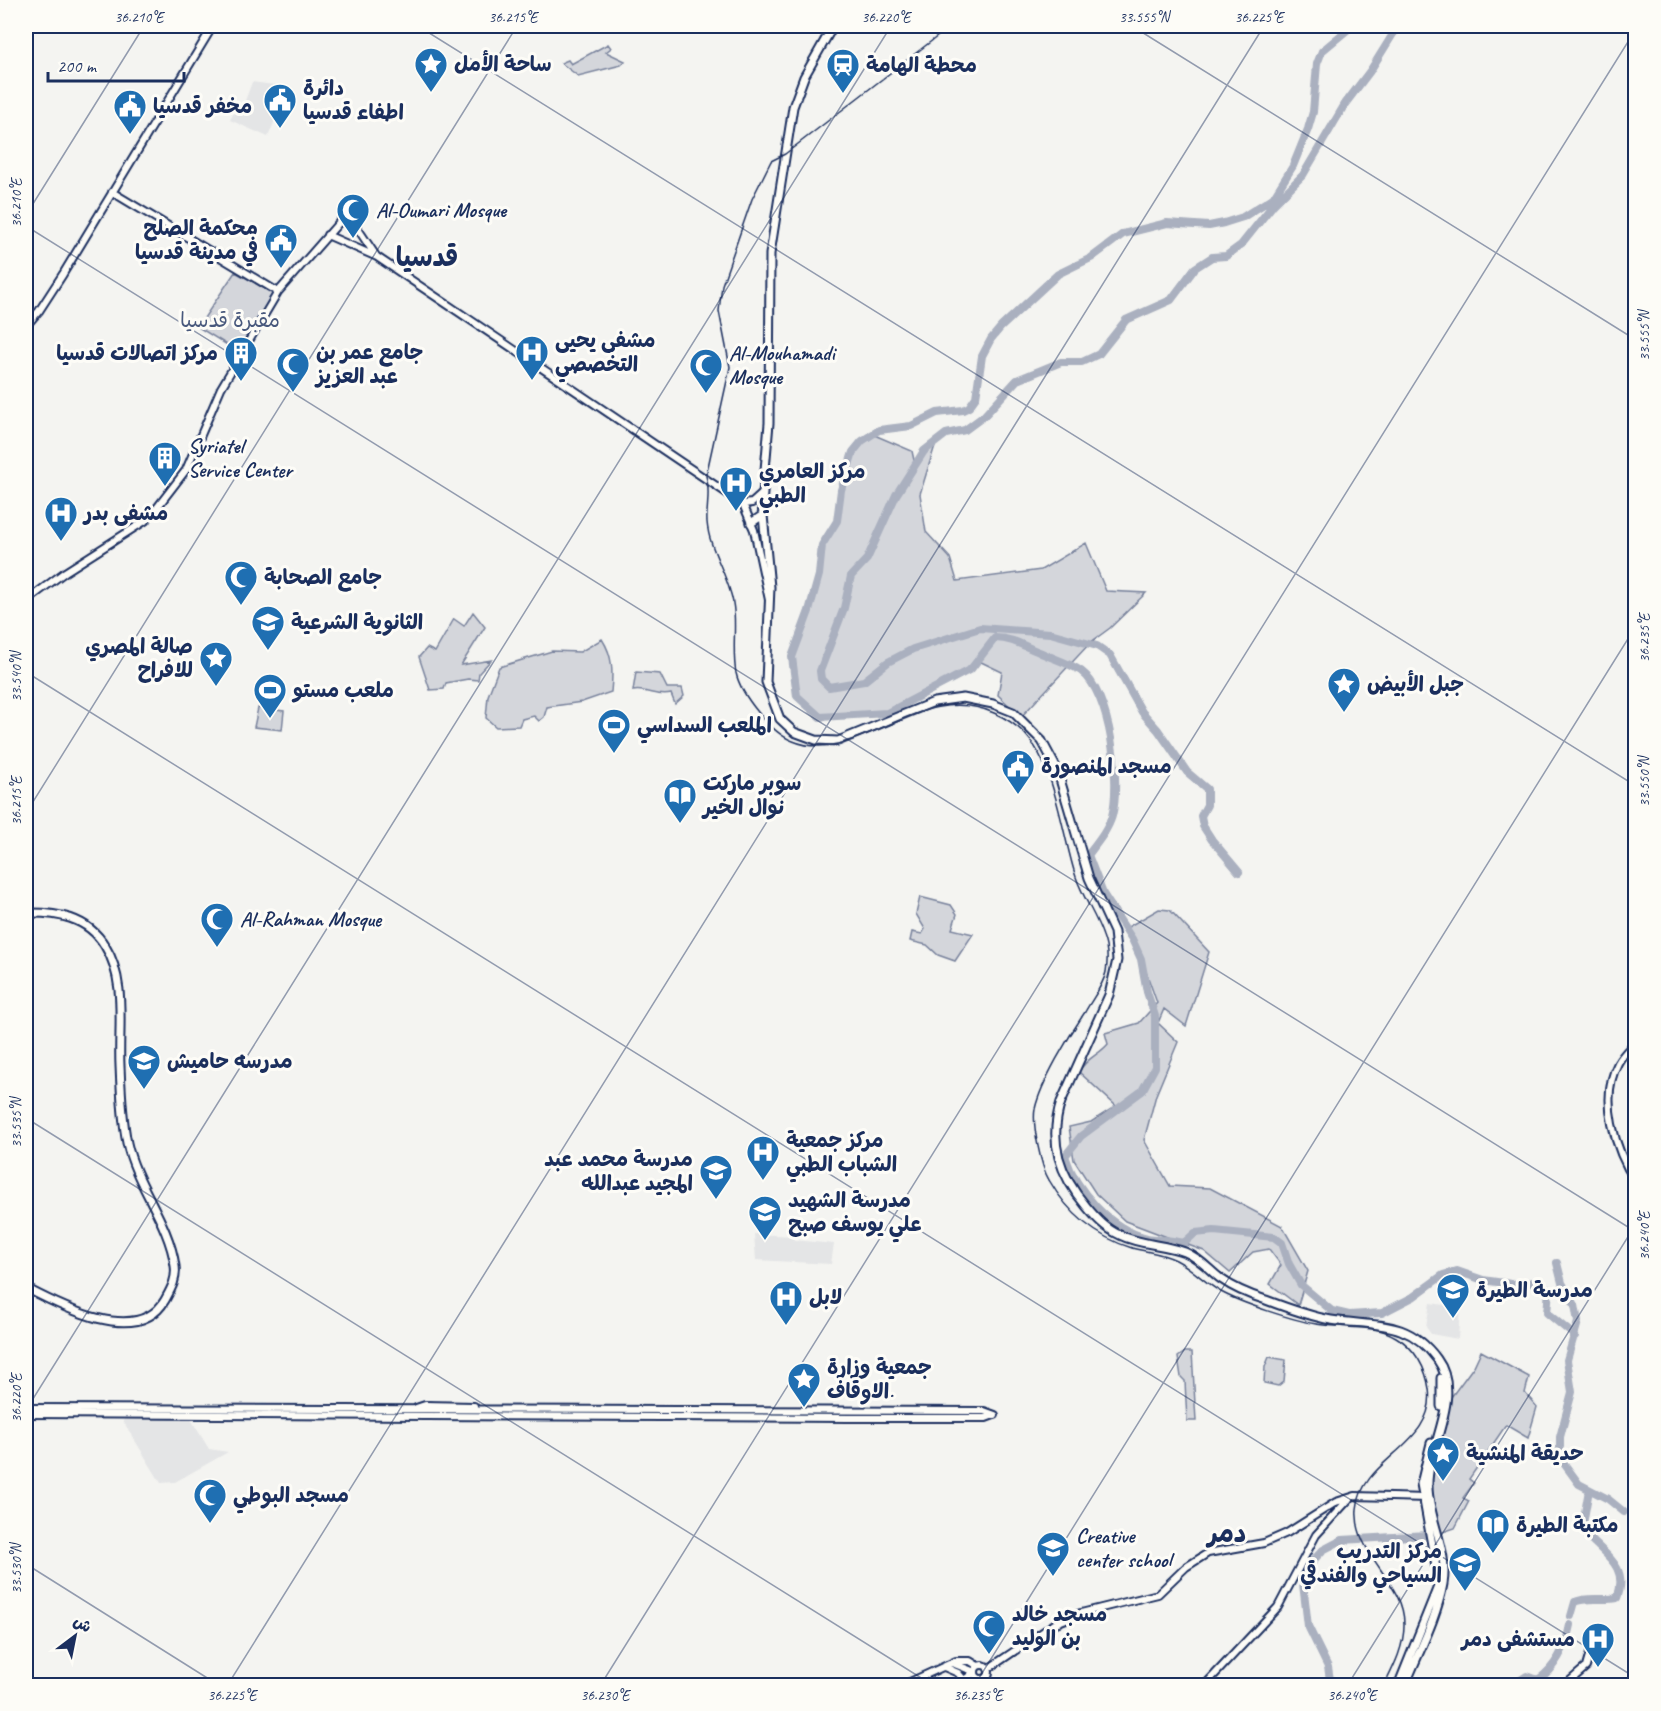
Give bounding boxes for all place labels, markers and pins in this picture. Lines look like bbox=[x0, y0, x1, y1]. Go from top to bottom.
place icon: ساحة الأمل bbox=[413, 46, 449, 93]
station icon: محطة الهامة bbox=[825, 47, 861, 94]
place label: ساحة الأمل bbox=[454, 50, 552, 77]
place label: محطة الهامة bbox=[866, 52, 977, 78]
place label: دائرة اطفاء قدسيا bbox=[303, 75, 404, 125]
public building icon: دائرة اطفاء قدسيا bbox=[262, 82, 298, 129]
public building icon: مخفر قدسيا bbox=[112, 88, 148, 135]
place label: مخفر قدسيا bbox=[153, 93, 252, 119]
mosque icon: Al-Oumari Mosque bbox=[335, 192, 371, 239]
place label: Al-Oumari Mosque bbox=[376, 197, 508, 223]
place label: محكمة الصلح في مدينة قدسيا bbox=[135, 215, 258, 267]
public building icon: محكمة الصلح في مدينة قدسيا bbox=[263, 222, 299, 269]
place label: مشفى يحيى التخصصي bbox=[555, 327, 656, 383]
hospital icon: مشفى يحيى التخصصي bbox=[514, 334, 550, 381]
building icon: مركز اتصالات قدسيا bbox=[223, 335, 259, 382]
place label: جامع عمر بن عبد العزيز bbox=[314, 339, 423, 389]
place label: مركز اتصالات قدسيا bbox=[56, 340, 218, 366]
place label: Al-Mouhamadi Mosque bbox=[729, 340, 837, 390]
mosque icon: جامع عمر بن عبد العزيز bbox=[275, 346, 311, 393]
mosque icon: Al-Mouhamadi Mosque bbox=[688, 347, 724, 394]
place label: Syriatel Service Center bbox=[188, 433, 294, 483]
building icon: Syriatel Service Center bbox=[147, 440, 183, 487]
place label: مركز العامري الطبي bbox=[759, 458, 866, 514]
hospital icon: مركز العامري الطبي bbox=[718, 465, 754, 512]
hospital icon: مشفى بدر bbox=[43, 495, 79, 542]
place label: مشفى بدر bbox=[82, 500, 168, 526]
mosque icon: جامع الصحابة bbox=[223, 559, 259, 606]
place label: جامع الصحابة bbox=[264, 564, 382, 592]
school or university icon: الثانوية الشرعية bbox=[250, 604, 286, 651]
place label: الثانوية الشرعية bbox=[291, 609, 423, 636]
place label: صالة المصري للافراح bbox=[85, 633, 193, 683]
place icon: صالة المصري للافراح bbox=[198, 640, 234, 687]
place icon: جبل الأبيض bbox=[1326, 666, 1362, 713]
place label: جبل الأبيض bbox=[1367, 670, 1464, 697]
sports icon: ملعب مستو bbox=[252, 672, 288, 719]
place label: ملعب مستو bbox=[291, 677, 394, 703]
sports icon: الملعب السداسي bbox=[596, 707, 632, 754]
place label: الملعب السداسي bbox=[637, 712, 772, 744]
public building icon: مسجد المنصورة bbox=[1000, 748, 1036, 795]
place label: مسجد المنصورة bbox=[1041, 753, 1172, 779]
place label: سوبر ماركت نوال الخير bbox=[701, 770, 801, 820]
library icon: سوبر ماركت نوال الخير bbox=[662, 777, 698, 824]
mosque icon: Al-Rahman Mosque bbox=[199, 901, 235, 948]
place label: Al-Rahman Mosque bbox=[240, 906, 383, 932]
school or university icon: مدرسه حاميش bbox=[126, 1043, 162, 1090]
place label: مدرسه حاميش bbox=[167, 1048, 293, 1074]
place label: مركز جمعية الشباب الطبي bbox=[786, 1127, 897, 1183]
hospital icon: مركز جمعية الشباب الطبي bbox=[745, 1134, 781, 1181]
place label: مدرسة محمد عبد المجيد عبدالله bbox=[544, 1146, 693, 1196]
school or university icon: مدرسة محمد عبد المجيد عبدالله bbox=[698, 1153, 734, 1200]
place label: مدرسة الشهيد علي يوسف صبح bbox=[788, 1187, 921, 1243]
school or university icon: مدرسة الشهيد علي يوسف صبح bbox=[747, 1194, 783, 1241]
school or university icon: مدرسة الطيرة bbox=[1435, 1272, 1471, 1319]
place label: مدرسة الطيرة bbox=[1476, 1277, 1593, 1303]
hospital icon: لابل bbox=[768, 1279, 804, 1326]
place label: لابل bbox=[809, 1284, 842, 1310]
place label: جمعية وزارة الاوقاف. bbox=[827, 1354, 932, 1405]
place icon: جمعية وزارة الاوقاف. bbox=[786, 1361, 822, 1408]
place icon: حديقة المنشية bbox=[1425, 1435, 1461, 1482]
place label: حديقة المنشية bbox=[1466, 1440, 1584, 1466]
mosque icon: مسجد البوطي bbox=[192, 1477, 228, 1524]
place label: مسجد البوطي bbox=[233, 1482, 349, 1514]
library icon: مكتبة الطيرة bbox=[1475, 1507, 1511, 1554]
place label: مكتبة الطيرة bbox=[1516, 1512, 1618, 1538]
place label: Creative center school bbox=[1076, 1523, 1175, 1573]
school or university icon: Creative center school bbox=[1035, 1530, 1071, 1577]
place label: مركز التدريب السياحي والفندقي bbox=[1300, 1538, 1442, 1594]
school or university icon: مركز التدريب السياحي والفندقي bbox=[1447, 1545, 1483, 1592]
place label: مسجد خالد بن الوليد bbox=[1012, 1601, 1107, 1652]
mosque icon: مسجد خالد بن الوليد bbox=[971, 1608, 1007, 1655]
hospital icon: مستشفى دمر bbox=[1580, 1621, 1616, 1668]
place label: مستشفى دمر bbox=[1460, 1626, 1575, 1652]

